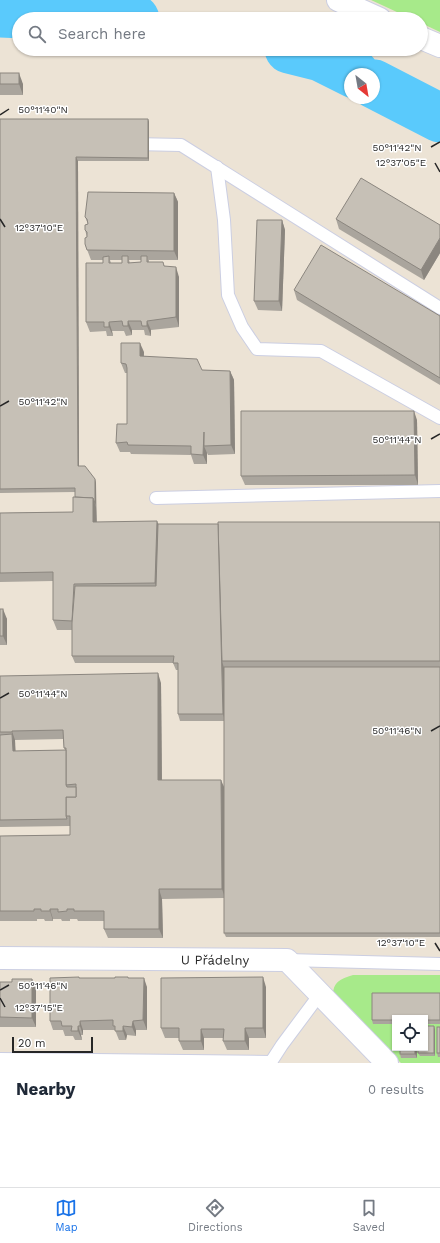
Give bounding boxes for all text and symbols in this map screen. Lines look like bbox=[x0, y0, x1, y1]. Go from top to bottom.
search box bbox=[12, 12, 428, 56]
icon: search bbox=[26, 23, 48, 45]
text: Search here bbox=[58, 25, 146, 43]
north arrow bbox=[344, 68, 380, 104]
text: 50°11'40"N bbox=[18, 104, 68, 115]
text: 50°11'42"N bbox=[372, 142, 422, 153]
text: 12°37'05"E bbox=[376, 157, 426, 168]
text: 12°37'10"E bbox=[15, 222, 63, 233]
text: 50°11'42"N bbox=[18, 396, 68, 407]
text: 50°11'44"N bbox=[373, 434, 421, 445]
text: 50°11'44"N bbox=[19, 688, 67, 699]
text: 50°11'46"N bbox=[372, 725, 422, 736]
text: 12°37'10"E bbox=[377, 937, 425, 948]
street label: U Přádelny bbox=[181, 952, 249, 967]
text: 50°11'46"N bbox=[18, 980, 68, 991]
text: 12°37'15"E bbox=[15, 1002, 63, 1013]
map controls bbox=[392, 1015, 428, 1051]
button: locate bbox=[392, 1015, 428, 1051]
scale bar bbox=[12, 1035, 93, 1054]
text: 20 m bbox=[18, 1037, 46, 1050]
text: Nearby bbox=[16, 1079, 75, 1099]
text: 0 results bbox=[368, 1082, 424, 1097]
tab: Map bbox=[55, 1197, 78, 1234]
tab: Directions bbox=[188, 1197, 242, 1234]
tab: Saved bbox=[353, 1197, 385, 1234]

